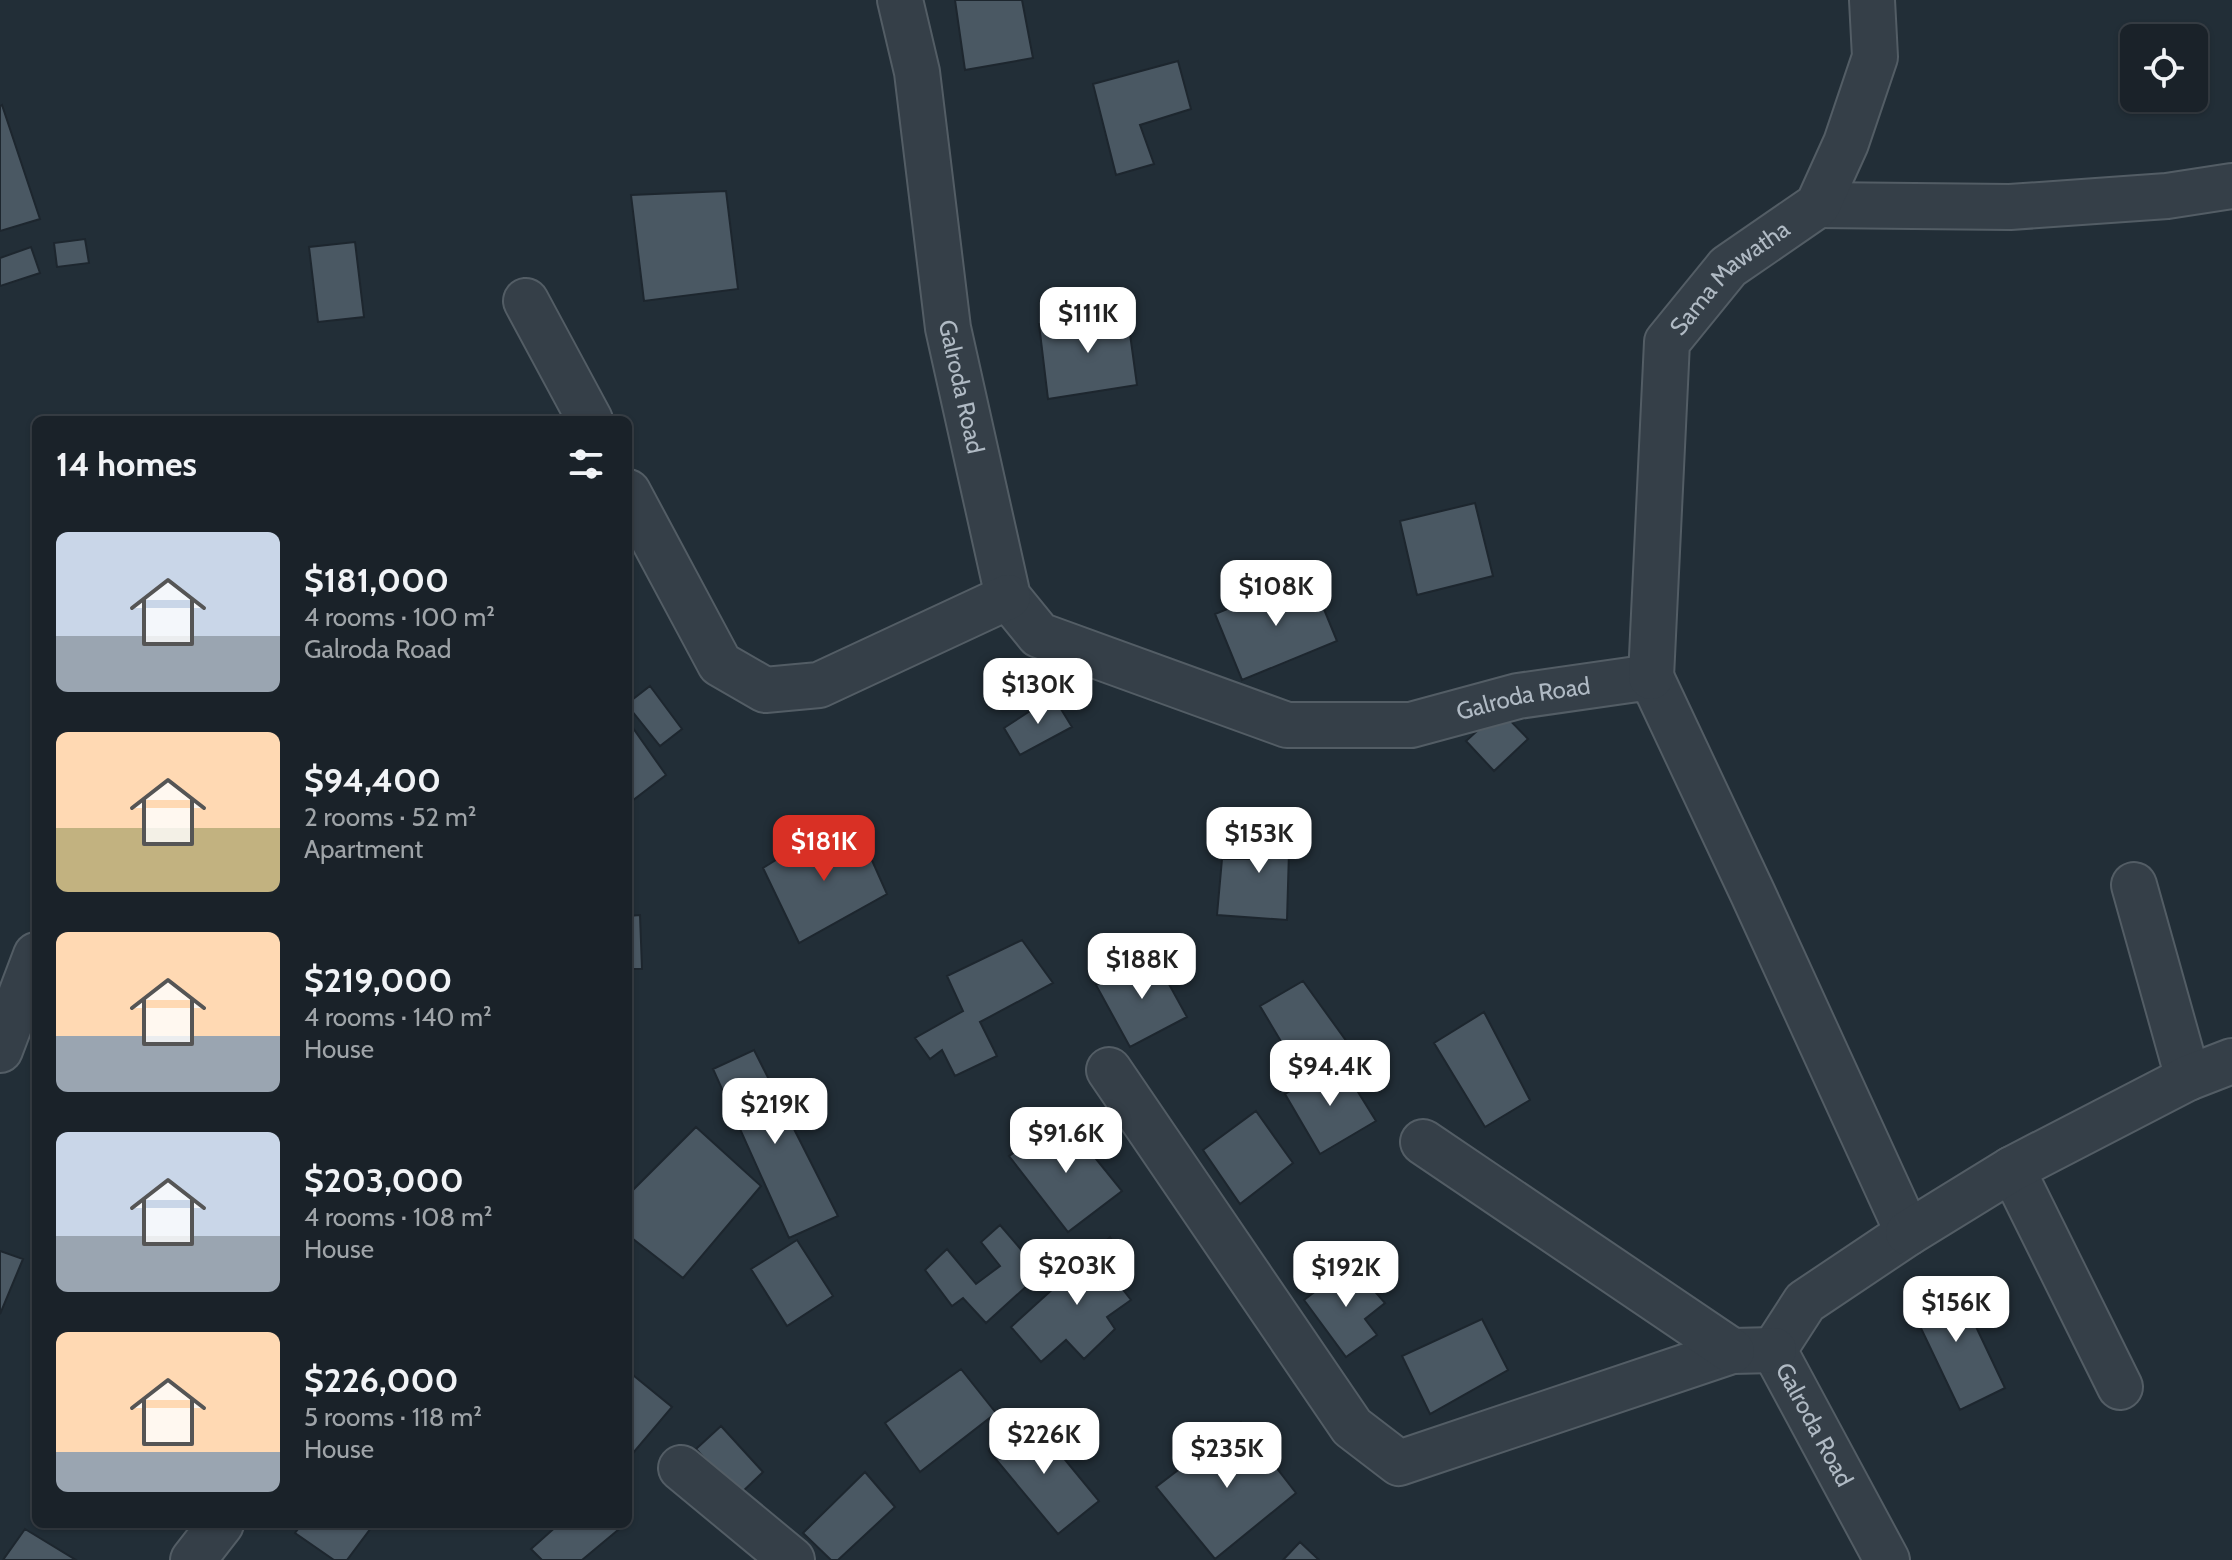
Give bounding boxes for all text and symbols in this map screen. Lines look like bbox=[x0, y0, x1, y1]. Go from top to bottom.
map controls bbox=[2120, 24, 2208, 112]
button: locate bbox=[2120, 24, 2208, 112]
street label: Sama Mawatha bbox=[1664, 214, 1795, 341]
pin: $111K bbox=[1032, 287, 1144, 355]
text: $111K bbox=[1058, 297, 1118, 329]
street label: Galroda Road bbox=[933, 317, 991, 456]
icon: filters bbox=[564, 442, 608, 486]
text: 14 homes bbox=[56, 443, 197, 485]
text: $181,000 bbox=[304, 559, 449, 601]
pin: $108K bbox=[1220, 560, 1332, 628]
icon: home bbox=[120, 564, 216, 660]
text: $108K bbox=[1238, 570, 1314, 602]
text: 4 rooms · 100 m² bbox=[304, 601, 495, 633]
text: Galroda Road bbox=[304, 633, 451, 665]
pin: $130K bbox=[982, 658, 1094, 726]
text: $130K bbox=[1001, 668, 1075, 700]
street label: Galroda Road bbox=[1453, 671, 1592, 726]
text: $94,400 bbox=[304, 759, 441, 801]
icon: home bbox=[120, 764, 216, 860]
text: 2 rooms · 52 m² bbox=[304, 801, 476, 833]
pin: $153K bbox=[1203, 807, 1315, 875]
pin: $181K bbox=[768, 815, 880, 883]
text: $153K bbox=[1225, 817, 1293, 849]
text: $181K bbox=[791, 825, 857, 857]
text: Apartment bbox=[304, 833, 423, 865]
pin: $188K bbox=[1086, 933, 1198, 1001]
text: $188K bbox=[1106, 943, 1178, 975]
text: $219,000 bbox=[304, 959, 452, 1001]
icon: home bbox=[120, 964, 216, 1060]
text: 4 rooms · 140 m² bbox=[304, 1001, 492, 1033]
text: House bbox=[304, 1033, 374, 1065]
pin: $94.4K bbox=[1265, 1040, 1395, 1108]
text: $94.4K bbox=[1288, 1050, 1372, 1082]
pin: $219K bbox=[719, 1078, 831, 1146]
text: $219K bbox=[740, 1088, 810, 1120]
pin: $91.6K bbox=[1001, 1107, 1131, 1175]
text: $91.6K bbox=[1028, 1117, 1104, 1149]
text: $203,000 bbox=[304, 1159, 464, 1201]
icon: home bbox=[120, 1164, 216, 1260]
text: 4 rooms · 108 m² bbox=[304, 1201, 492, 1233]
text: House bbox=[304, 1233, 374, 1265]
pin: $203K bbox=[1021, 1239, 1133, 1307]
pin: $192K bbox=[1290, 1241, 1402, 1309]
text: $203K bbox=[1038, 1249, 1116, 1281]
text: $192K bbox=[1311, 1251, 1381, 1283]
pin: $156K bbox=[1900, 1276, 2012, 1344]
text: $156K bbox=[1921, 1286, 1991, 1318]
street label: Galroda Road bbox=[1770, 1358, 1860, 1491]
text: $226,000 bbox=[304, 1359, 458, 1401]
icon: home bbox=[120, 1364, 216, 1460]
text: 5 rooms · 118 m² bbox=[304, 1401, 482, 1433]
pin: $226K bbox=[988, 1408, 1100, 1476]
text: $226K bbox=[1007, 1418, 1081, 1450]
pin: $235K bbox=[1171, 1422, 1283, 1490]
text: $235K bbox=[1190, 1432, 1264, 1464]
text: House bbox=[304, 1433, 374, 1465]

